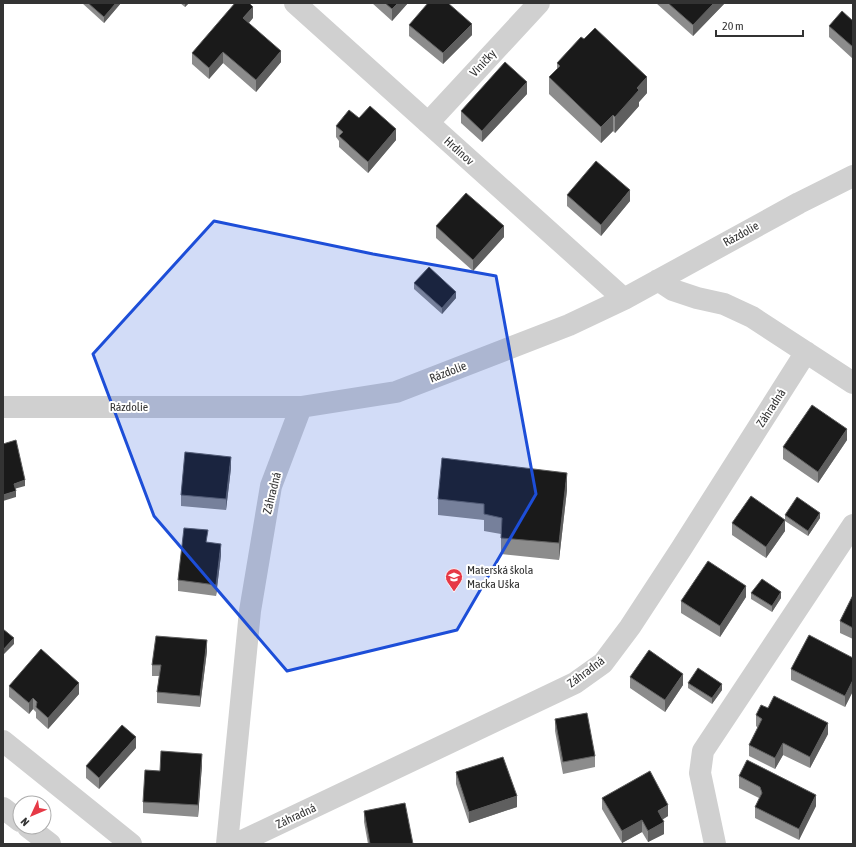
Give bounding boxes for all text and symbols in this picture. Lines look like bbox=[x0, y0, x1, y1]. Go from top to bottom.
scale bar bbox=[716, 12, 803, 38]
text: 20 m bbox=[722, 19, 744, 33]
street label: Viničky bbox=[467, 47, 499, 79]
street label: Hrdinov bbox=[441, 134, 477, 168]
street label: Rázdolie bbox=[721, 219, 761, 249]
street label: Rázdolie bbox=[428, 359, 468, 385]
street label: Záhradná bbox=[753, 386, 789, 430]
street label: Rázdolie bbox=[110, 400, 148, 414]
street label: Záhradná bbox=[260, 471, 284, 515]
place label: Materská škola Macka Uška bbox=[467, 563, 533, 591]
school or university icon: Materská škola Macka Uška bbox=[444, 567, 464, 592]
street label: Záhradná bbox=[565, 654, 607, 690]
north arrow bbox=[12, 795, 52, 835]
street label: Záhradná bbox=[274, 801, 318, 831]
text: N bbox=[18, 815, 31, 828]

